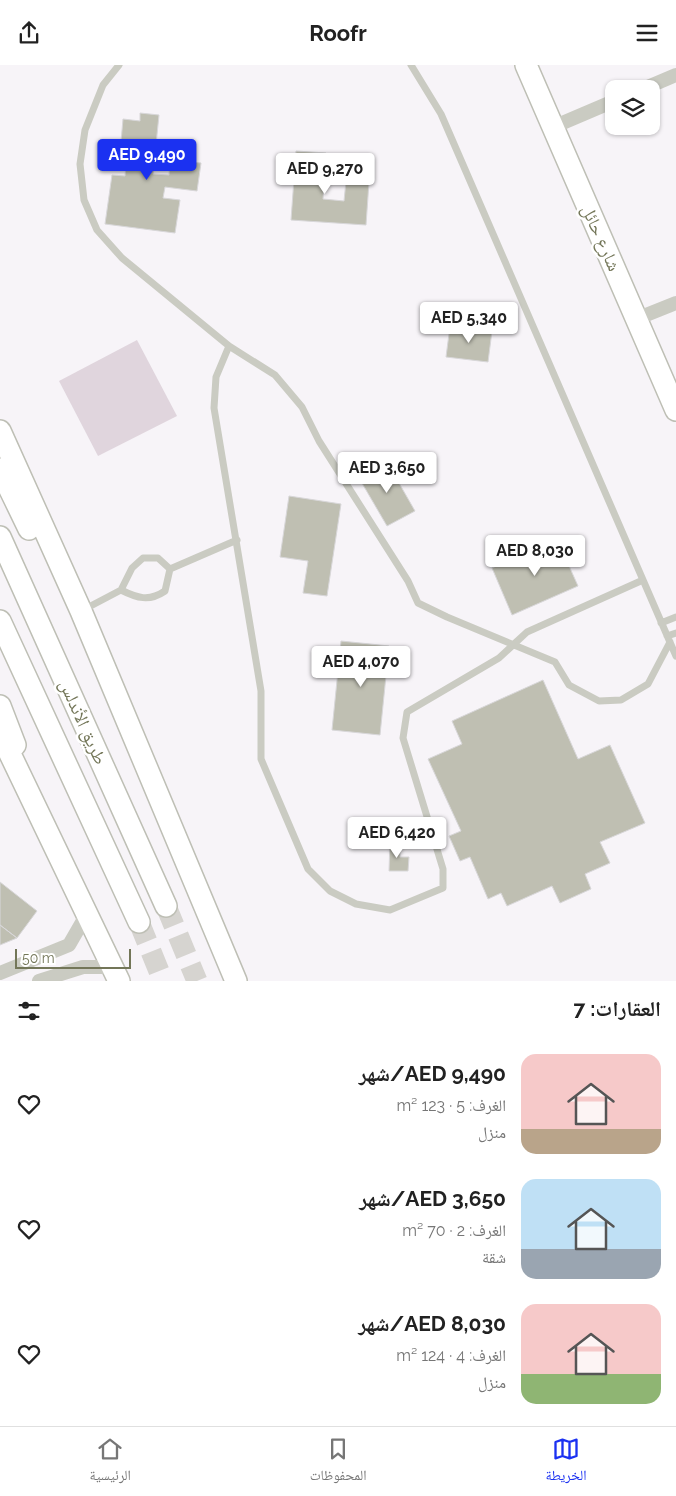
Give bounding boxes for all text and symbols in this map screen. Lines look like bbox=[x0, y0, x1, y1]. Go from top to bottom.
icon: share bbox=[15, 19, 43, 47]
icon: menu bbox=[633, 19, 661, 47]
text: Roofr bbox=[309, 20, 367, 46]
map controls bbox=[605, 80, 660, 135]
button: layers bbox=[605, 80, 660, 135]
pin: AED 9,490 bbox=[90, 139, 204, 181]
text: AED 9,490 bbox=[108, 145, 186, 164]
pin: AED 9,270 bbox=[268, 153, 382, 195]
text: AED 9,270 bbox=[287, 159, 363, 178]
street label: شارع حائل bbox=[577, 201, 625, 275]
pin: AED 5,340 bbox=[412, 301, 526, 344]
text: AED 5,340 bbox=[431, 308, 507, 327]
pin: AED 3,650 bbox=[330, 451, 444, 494]
text: AED 3,650 bbox=[349, 458, 425, 477]
pin: AED 8,030 bbox=[478, 535, 592, 577]
text: AED 8,030 bbox=[496, 541, 574, 560]
pin: AED 4,070 bbox=[304, 645, 418, 688]
text: AED 4,070 bbox=[322, 652, 400, 671]
street label: طريق الأندلس bbox=[55, 676, 111, 768]
pin: AED 6,420 bbox=[340, 817, 454, 859]
text: AED 6,420 bbox=[358, 823, 436, 842]
scale bar bbox=[15, 946, 131, 969]
text: 50 m bbox=[22, 950, 55, 966]
text: العقارات: 7 bbox=[574, 996, 661, 1021]
icon: filters bbox=[15, 997, 43, 1025]
text: AED 9,490/شهر bbox=[359, 1061, 506, 1086]
icon: home bbox=[561, 1074, 621, 1134]
icon: heart bbox=[15, 1090, 43, 1118]
text: الغرف: 5 · 123 m² bbox=[396, 1096, 506, 1115]
text: منزل bbox=[478, 1123, 506, 1142]
text: AED 3,650/شهر bbox=[359, 1186, 506, 1211]
icon: home bbox=[561, 1199, 621, 1259]
icon: heart bbox=[15, 1215, 43, 1243]
text: الغرف: 2 · 70 m² bbox=[402, 1221, 506, 1240]
text: شقة bbox=[482, 1248, 506, 1267]
text: AED 8,030/شهر bbox=[358, 1311, 506, 1336]
icon: home bbox=[561, 1324, 621, 1384]
icon: heart bbox=[15, 1340, 43, 1368]
text: الغرف: 4 · 124 m² bbox=[396, 1346, 506, 1365]
text: منزل bbox=[478, 1373, 506, 1392]
tab: الرئيسية bbox=[89, 1435, 131, 1489]
tab: المحفوظات bbox=[310, 1435, 367, 1489]
tab: الخريطة bbox=[545, 1435, 587, 1489]

